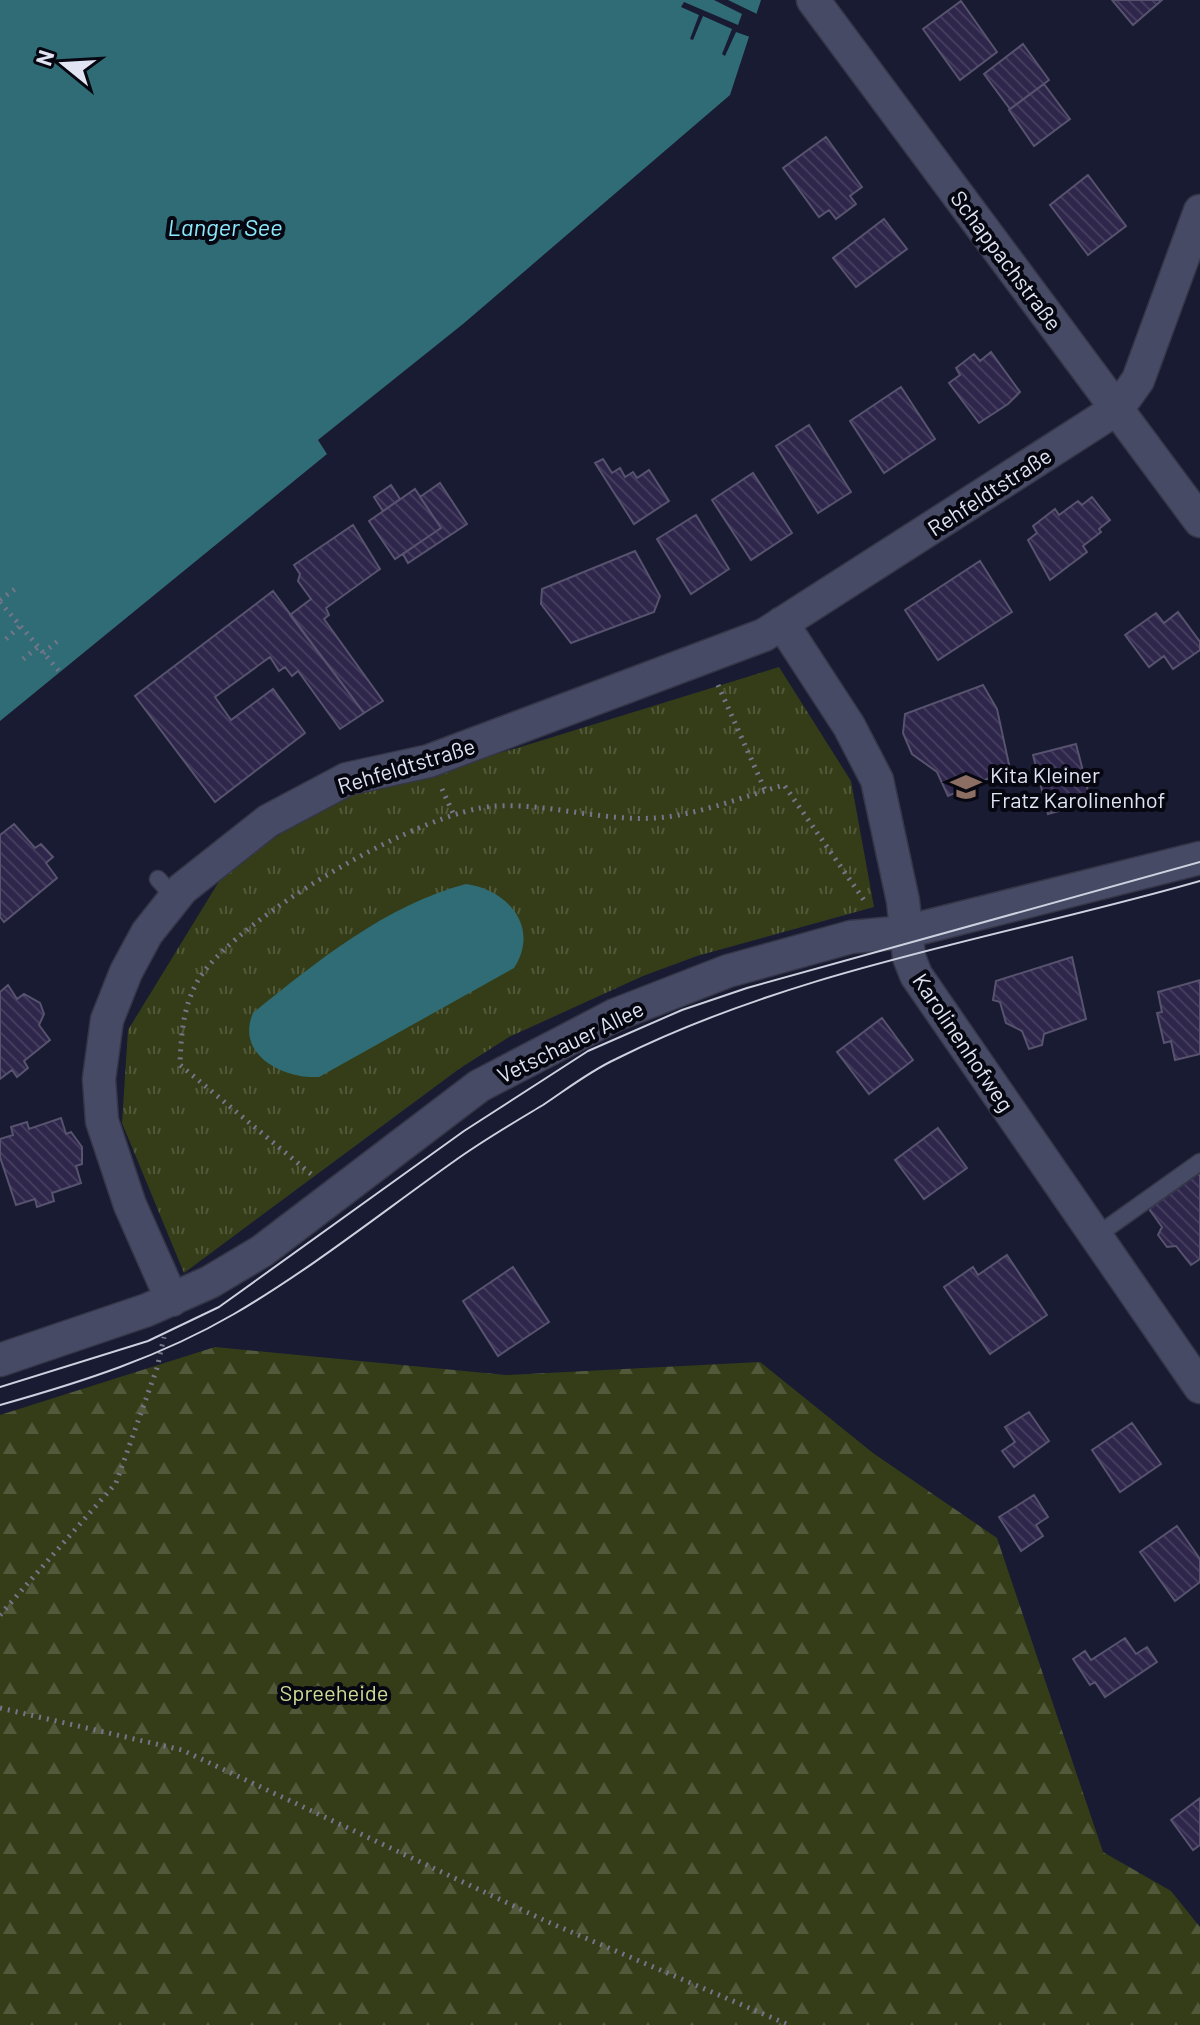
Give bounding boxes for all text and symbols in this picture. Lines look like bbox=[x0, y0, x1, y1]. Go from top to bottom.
north arrow bbox=[24, 24, 104, 104]
text: N bbox=[29, 47, 59, 68]
street label: Schappachstraße bbox=[946, 185, 1068, 335]
water label: Langer See bbox=[168, 212, 282, 241]
street label: Rehfeldtstraße bbox=[922, 441, 1056, 541]
street label: Rehfeldtstraße bbox=[334, 732, 478, 798]
place label: Kita Kleiner Fratz Karolinenhof bbox=[990, 761, 1165, 812]
school or university icon: Kita Kleiner Fratz Karolinenhof bbox=[949, 770, 983, 804]
street label: Karolinenhofweg bbox=[908, 968, 1020, 1116]
street label: Vetschauer Allee bbox=[493, 994, 647, 1088]
park label: Spreeheide bbox=[279, 1679, 389, 1705]

